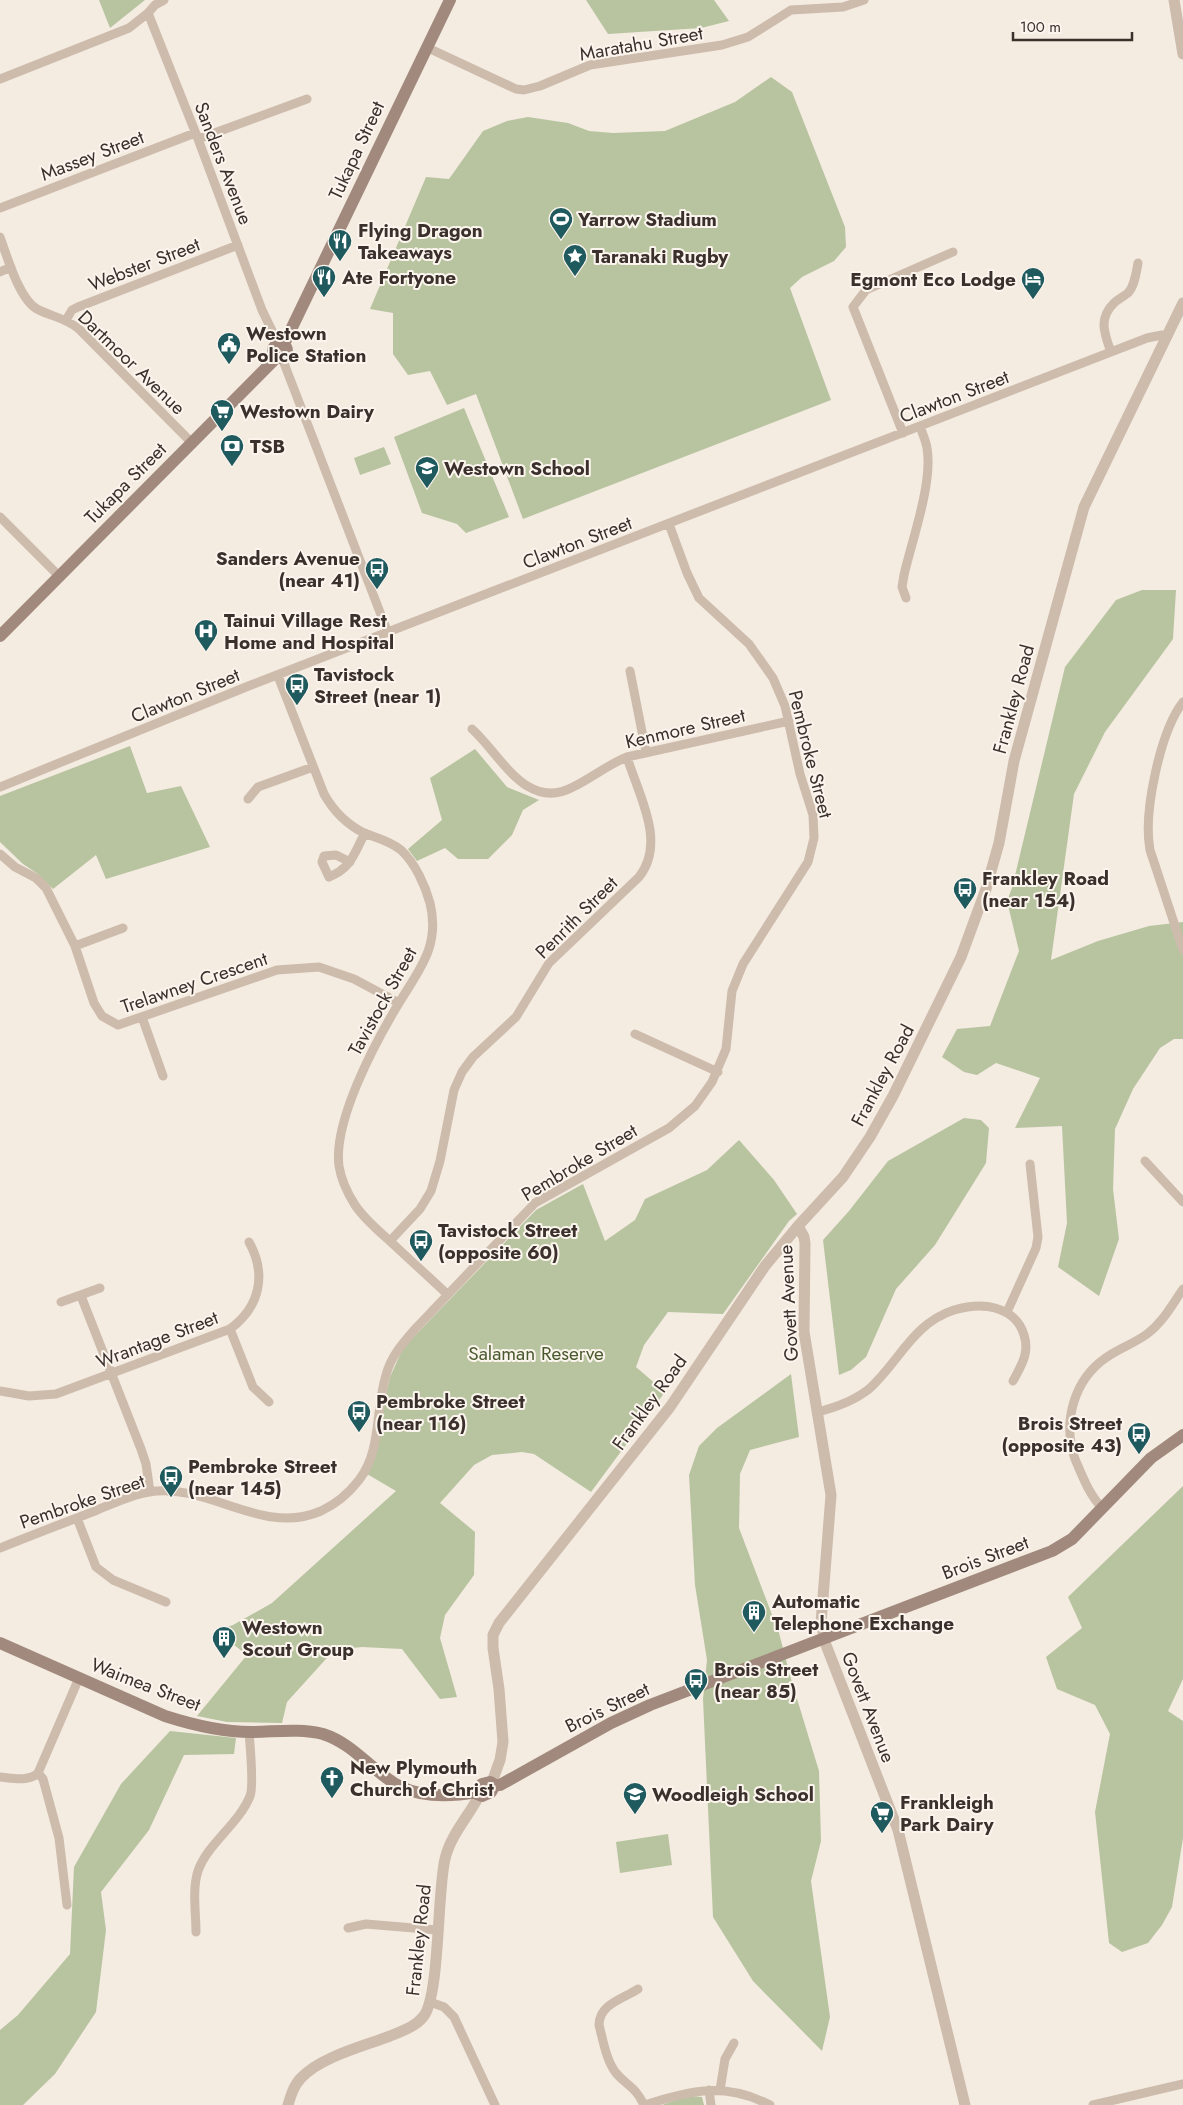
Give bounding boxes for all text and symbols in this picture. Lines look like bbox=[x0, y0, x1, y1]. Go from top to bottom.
scale bar bbox=[1013, 10, 1132, 42]
text: 100 m bbox=[1020, 16, 1061, 38]
street label: Maratahu Street bbox=[577, 19, 705, 68]
street label: Tukapa Street bbox=[322, 96, 391, 204]
street label: Sanders Avenue bbox=[188, 98, 259, 229]
street label: Massey Street bbox=[37, 123, 148, 188]
sports icon: Yarrow Stadium bbox=[548, 206, 574, 240]
place label: Yarrow Stadium bbox=[577, 206, 717, 233]
place label: Flying Dragon Takeaways bbox=[358, 217, 483, 266]
restaurant icon: Flying Dragon Takeaways bbox=[327, 228, 353, 262]
street label: Webster Street bbox=[85, 231, 204, 298]
place icon: Taranaki Rugby bbox=[562, 243, 588, 277]
place label: Taranaki Rugby bbox=[592, 243, 729, 270]
restaurant icon: Ate Fortyone bbox=[311, 264, 337, 298]
place label: Ate Fortyone bbox=[341, 264, 456, 291]
place label: Egmont Eco Lodge bbox=[850, 266, 1016, 293]
hotel icon: Egmont Eco Lodge bbox=[1020, 266, 1046, 300]
street label: Dartmoor Avenue bbox=[72, 304, 192, 421]
place label: Westown Police Station bbox=[246, 320, 366, 369]
public building icon: Westown Police Station bbox=[216, 331, 242, 365]
street label: Clawton Street bbox=[896, 363, 1013, 430]
supermarket icon: Westown Dairy bbox=[209, 398, 235, 432]
place label: Westown Dairy bbox=[240, 398, 375, 425]
bank icon: TSB bbox=[219, 433, 245, 467]
place label: TSB bbox=[250, 433, 285, 460]
street label: Tukapa Street bbox=[78, 436, 173, 530]
school or university icon: Westown School bbox=[414, 455, 440, 489]
place label: Westown School bbox=[444, 455, 590, 482]
street label: Clawton Street bbox=[519, 509, 636, 576]
place label: Sanders Avenue (near 41) bbox=[216, 545, 360, 594]
bus stop icon: Sanders Avenue (near 41) bbox=[364, 556, 390, 590]
place label: Tainui Village Rest Home and Hospital bbox=[224, 607, 394, 656]
hospital icon: Tainui Village Rest Home and Hospital bbox=[193, 618, 219, 652]
street label: Frankley Road bbox=[986, 642, 1041, 757]
street label: Clawton Street bbox=[127, 661, 244, 730]
place label: Tavistock Street (near 1) bbox=[314, 661, 441, 710]
bus stop icon: Tavistock Street (near 1) bbox=[284, 672, 310, 706]
street label: Pembroke Street bbox=[782, 687, 840, 821]
street label: Kenmore Street bbox=[623, 701, 748, 755]
place label: Frankley Road (near 154) bbox=[982, 865, 1109, 914]
street label: Penrith Street bbox=[529, 870, 624, 965]
bus stop icon: Frankley Road (near 154) bbox=[952, 876, 978, 910]
street label: Tavistock Street bbox=[341, 942, 424, 1060]
street label: Trelawney Crescent bbox=[117, 945, 271, 1020]
street label: Frankley Road bbox=[844, 1019, 921, 1131]
street label: Pembroke Street bbox=[516, 1117, 643, 1208]
place label: Tavistock Street (opposite 60) bbox=[438, 1217, 577, 1266]
bus stop icon: Tavistock Street (opposite 60) bbox=[408, 1228, 434, 1262]
street label: Govett Avenue bbox=[772, 1244, 805, 1362]
street label: Wrantage Street bbox=[92, 1304, 222, 1375]
park label: Salaman Reserve bbox=[468, 1340, 604, 1367]
street label: Frankley Road bbox=[606, 1349, 693, 1456]
place label: Pembroke Street (near 116) bbox=[376, 1388, 525, 1437]
bus stop icon: Pembroke Street (near 116) bbox=[346, 1399, 372, 1433]
place label: Brois Street (opposite 43) bbox=[1002, 1410, 1122, 1459]
bus stop icon: Brois Street (opposite 43) bbox=[1126, 1421, 1152, 1455]
place label: Pembroke Street (near 145) bbox=[188, 1453, 337, 1502]
bus stop icon: Pembroke Street (near 145) bbox=[158, 1464, 184, 1498]
street label: Pembroke Street bbox=[16, 1467, 149, 1536]
street label: Brois Street bbox=[938, 1528, 1033, 1586]
place label: Automatic Telephone Exchange bbox=[771, 1588, 954, 1637]
building icon: Automatic Telephone Exchange bbox=[741, 1599, 767, 1633]
place label: Westown Scout Group bbox=[242, 1614, 354, 1663]
building icon: Westown Scout Group bbox=[211, 1625, 237, 1659]
street label: Govett Avenue bbox=[835, 1648, 902, 1767]
street label: Waimea Street bbox=[87, 1651, 205, 1718]
place label: Brois Street (near 85) bbox=[714, 1656, 818, 1705]
bus stop icon: Brois Street (near 85) bbox=[683, 1667, 709, 1701]
street label: Brois Street bbox=[560, 1675, 654, 1739]
place label: New Plymouth Church of Christ bbox=[350, 1754, 494, 1803]
church icon: New Plymouth Church of Christ bbox=[319, 1765, 345, 1799]
school or university icon: Woodleigh School bbox=[622, 1781, 648, 1815]
place label: Woodleigh School bbox=[652, 1781, 814, 1808]
place label: Frankleigh Park Dairy bbox=[900, 1789, 995, 1838]
supermarket icon: Frankleigh Park Dairy bbox=[869, 1800, 895, 1834]
street label: Frankley Road bbox=[399, 1883, 438, 1997]

